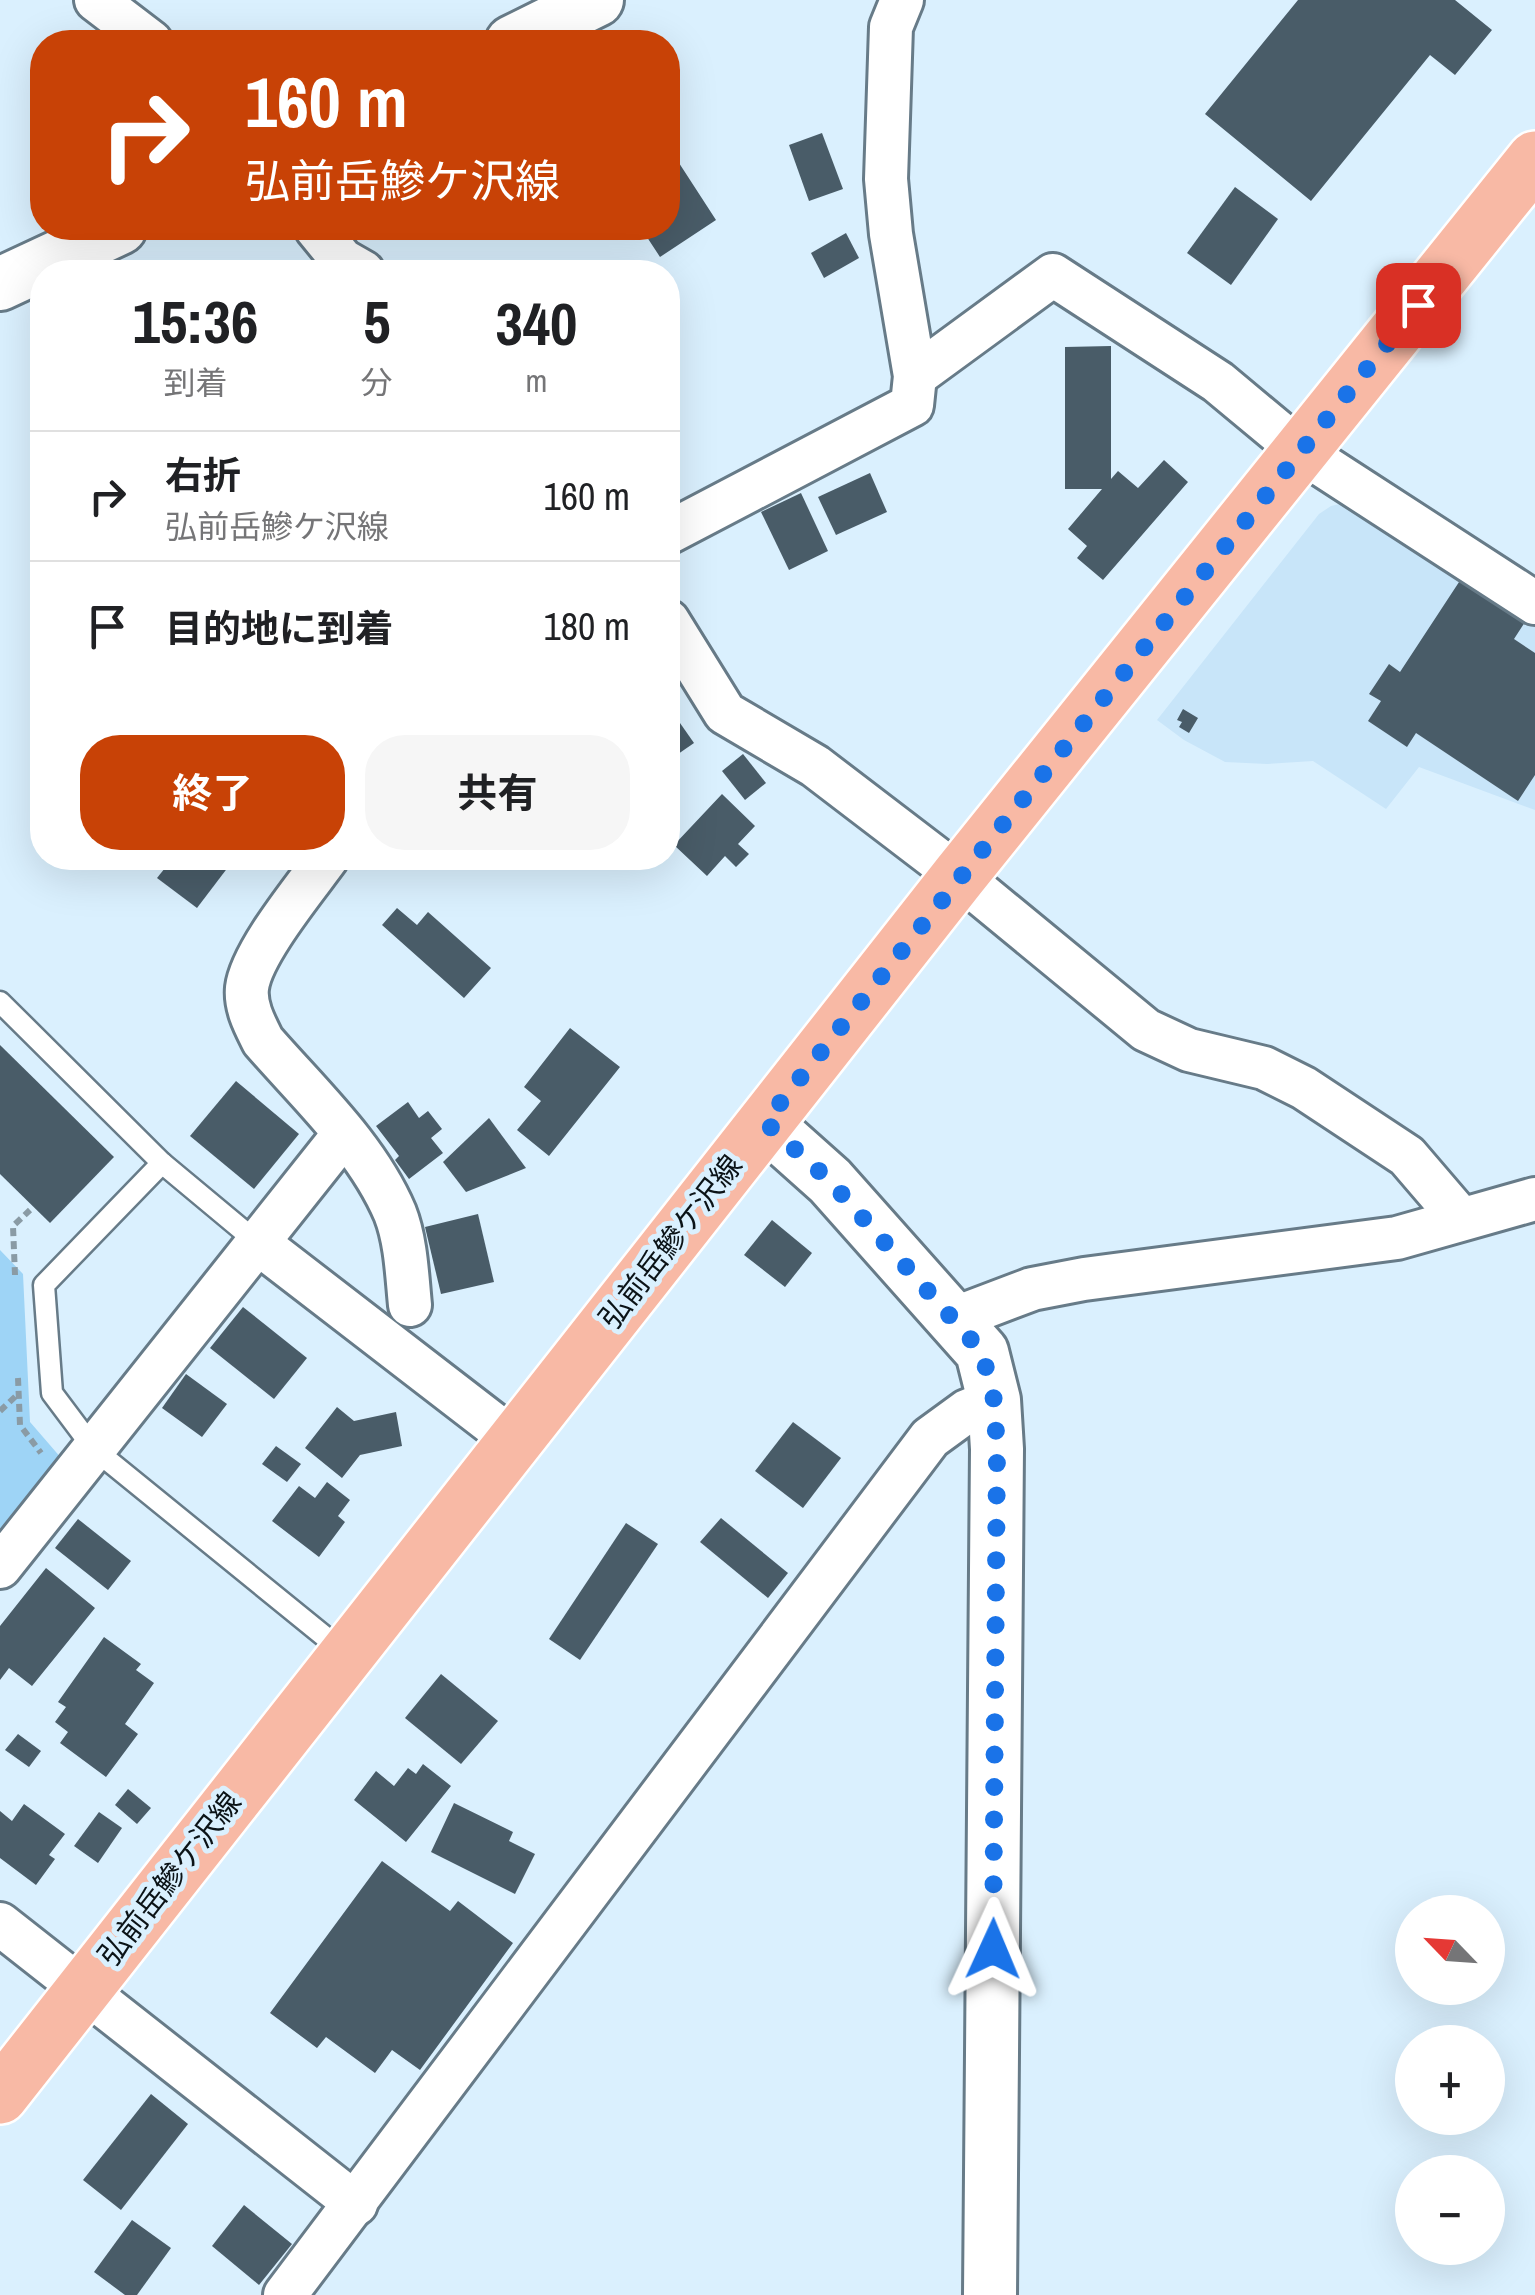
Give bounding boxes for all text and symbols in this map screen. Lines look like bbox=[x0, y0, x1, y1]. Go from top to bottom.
text: 160 m bbox=[245, 55, 408, 149]
icon: right bbox=[80, 70, 210, 200]
text: 弘前岳鰺ケ沢線 bbox=[245, 150, 560, 211]
pin bbox=[1376, 263, 1461, 348]
icon: arrive bbox=[1391, 278, 1446, 333]
text: 15:36 bbox=[133, 281, 258, 362]
text: 5 bbox=[363, 281, 391, 362]
text: 340 bbox=[495, 283, 577, 364]
text: m bbox=[526, 359, 547, 402]
text: 到着 bbox=[163, 361, 227, 404]
text: 分 bbox=[361, 361, 393, 404]
text: 右折 bbox=[165, 450, 241, 501]
icon: right bbox=[80, 469, 135, 524]
text: 160 m bbox=[543, 471, 630, 522]
text: 弘前岳鰺ケ沢線 bbox=[165, 505, 389, 548]
icon: arrive bbox=[80, 599, 135, 654]
text: 180 m bbox=[543, 601, 630, 652]
text: 目的地に到着 bbox=[165, 603, 393, 654]
button: 終了 bbox=[80, 735, 345, 850]
button: 共有 bbox=[365, 735, 630, 850]
street label: 弘前岳鰺ケ沢線 bbox=[590, 1146, 751, 1336]
street label: 弘前岳鰺ケ沢線 bbox=[89, 1783, 250, 1973]
north arrow bbox=[1395, 1895, 1505, 2005]
map controls bbox=[1395, 1895, 1505, 2265]
position arrow bbox=[941, 1897, 1045, 2001]
button: + bbox=[1395, 2025, 1505, 2135]
button: − bbox=[1395, 2155, 1505, 2265]

